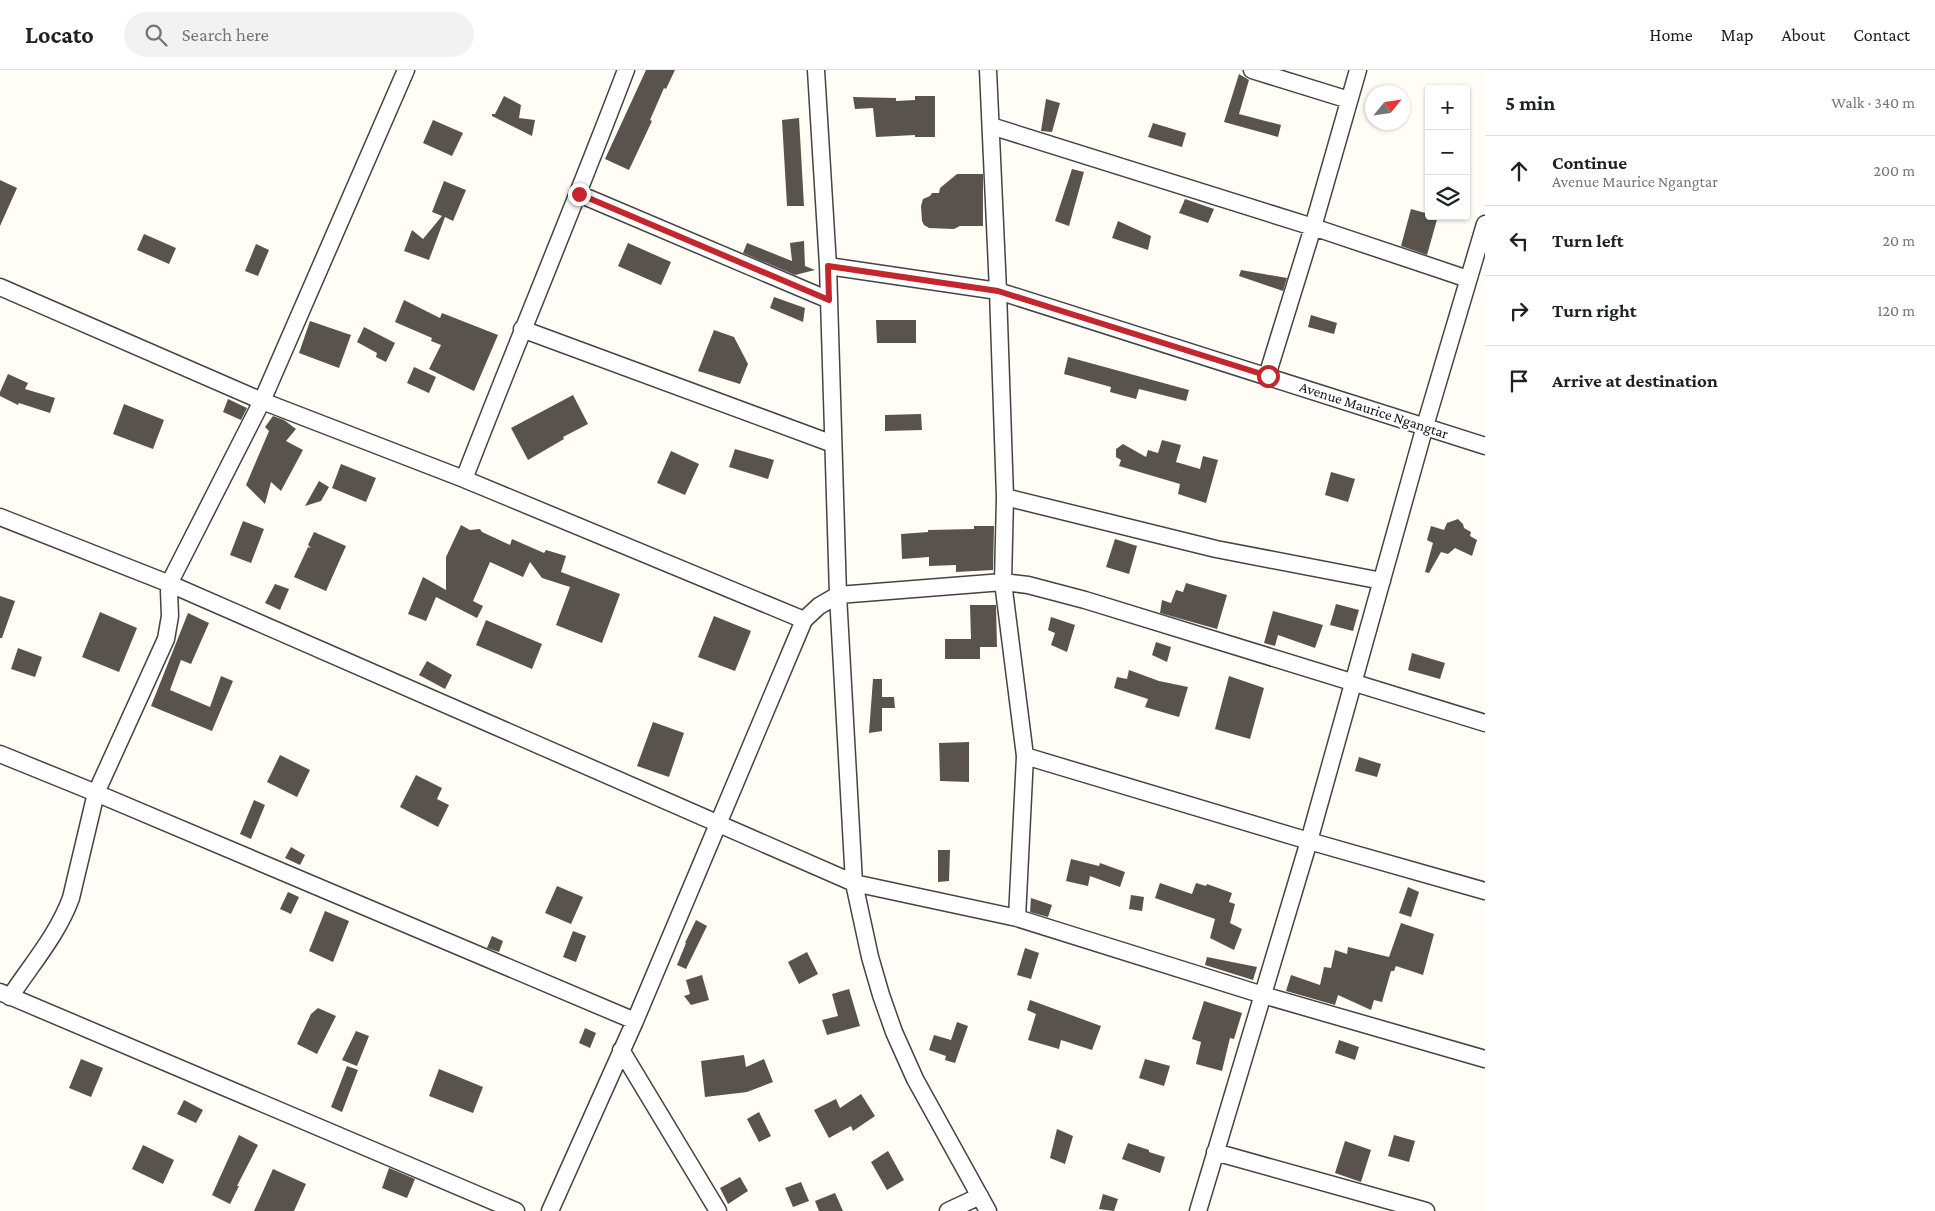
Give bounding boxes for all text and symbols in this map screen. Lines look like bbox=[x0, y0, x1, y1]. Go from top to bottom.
search box bbox=[124, 12, 474, 57]
text: Locato bbox=[25, 21, 94, 48]
icon: search bbox=[142, 21, 170, 49]
text: Search here bbox=[182, 24, 269, 45]
text: Home bbox=[1650, 25, 1693, 45]
text: Map bbox=[1721, 25, 1753, 45]
text: About bbox=[1781, 25, 1825, 45]
text: Contact bbox=[1853, 25, 1910, 45]
north arrow bbox=[1365, 85, 1410, 130]
map controls bbox=[1425, 85, 1470, 220]
button: + bbox=[1425, 85, 1470, 130]
text: 5 min bbox=[1505, 91, 1555, 115]
text: Walk · 340 m bbox=[1831, 94, 1915, 111]
button: − bbox=[1425, 130, 1470, 175]
text: Continue bbox=[1552, 152, 1627, 173]
icon: ahead bbox=[1505, 157, 1533, 185]
text: 200 m bbox=[1873, 162, 1915, 179]
text: Avenue Maurice Ngangtar bbox=[1552, 173, 1718, 190]
button: layers bbox=[1425, 175, 1470, 220]
route end bbox=[568, 183, 591, 206]
icon: left bbox=[1505, 227, 1533, 255]
text: Turn left bbox=[1552, 230, 1624, 251]
text: 20 m bbox=[1882, 232, 1915, 249]
icon: right bbox=[1505, 297, 1533, 325]
text: Turn right bbox=[1552, 300, 1637, 321]
text: 120 m bbox=[1877, 302, 1915, 319]
route start bbox=[1257, 365, 1280, 388]
icon: arrive bbox=[1505, 367, 1533, 395]
text: Arrive at destination bbox=[1552, 370, 1718, 391]
street label: Avenue Maurice Ngangtar bbox=[1297, 378, 1451, 443]

